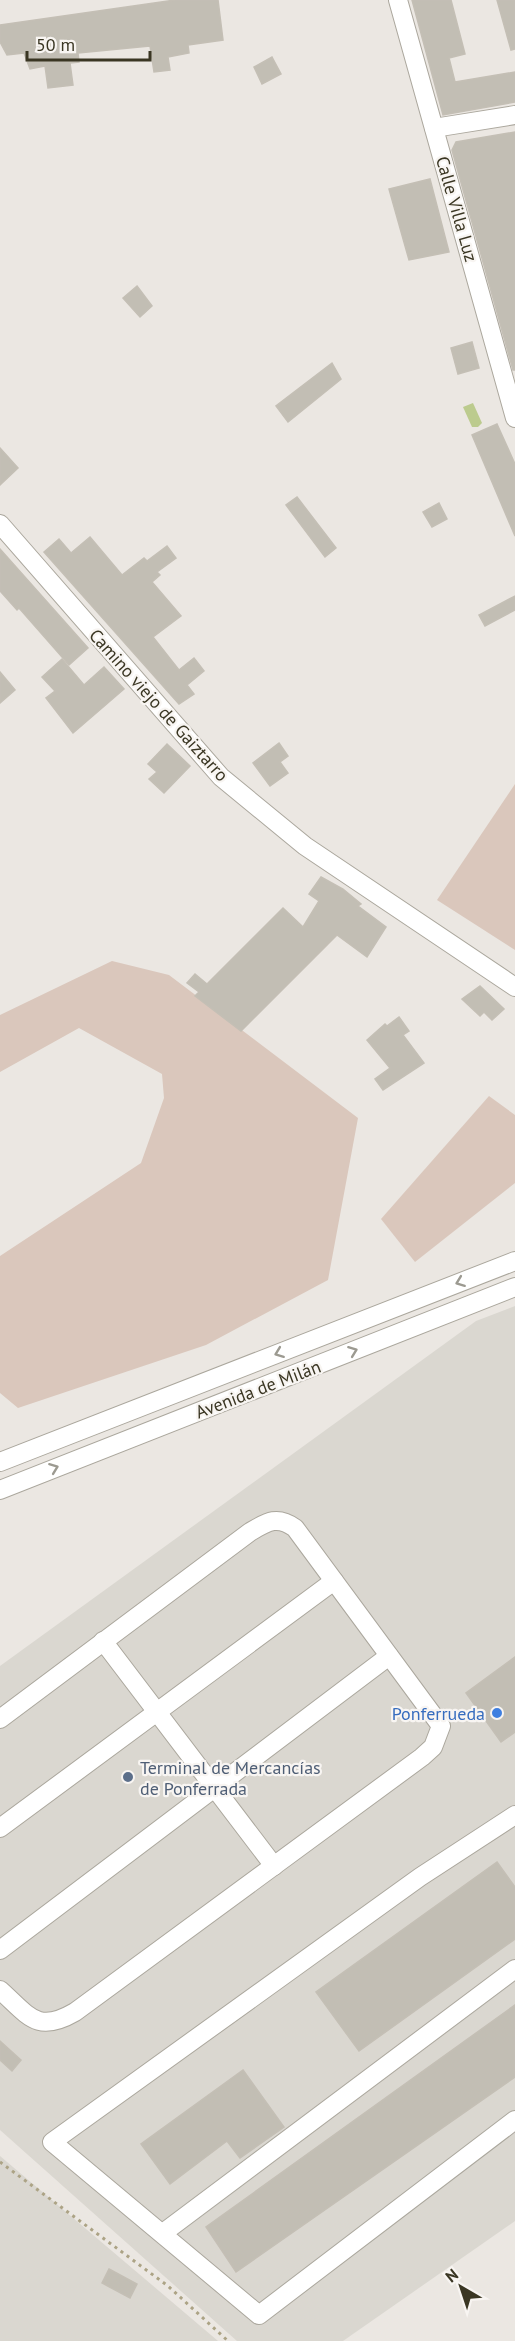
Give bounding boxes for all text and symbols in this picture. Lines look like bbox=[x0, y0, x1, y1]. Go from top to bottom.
scale bar bbox=[27, 24, 150, 62]
text: 50 m bbox=[36, 33, 75, 56]
street label: Calle Villa Luz bbox=[431, 154, 483, 264]
street label: Camino viejo de Gaiztarro bbox=[84, 624, 234, 786]
one-way arrow bbox=[456, 1275, 466, 1288]
one-way arrow bbox=[274, 1345, 284, 1358]
one-way arrow bbox=[347, 1346, 358, 1358]
street label: Avenida de Milán bbox=[192, 1355, 324, 1423]
one-way arrow bbox=[48, 1463, 59, 1475]
place label: Ponferrueda bbox=[392, 1702, 485, 1725]
marker: Ponferrueda bbox=[490, 1706, 504, 1720]
place label: Terminal de Mercancías de Ponferrada bbox=[140, 1756, 321, 1800]
marker: Terminal de Mercancías de Ponferrada bbox=[121, 1770, 135, 1784]
north arrow bbox=[431, 2257, 491, 2317]
text: N bbox=[441, 2264, 462, 2286]

